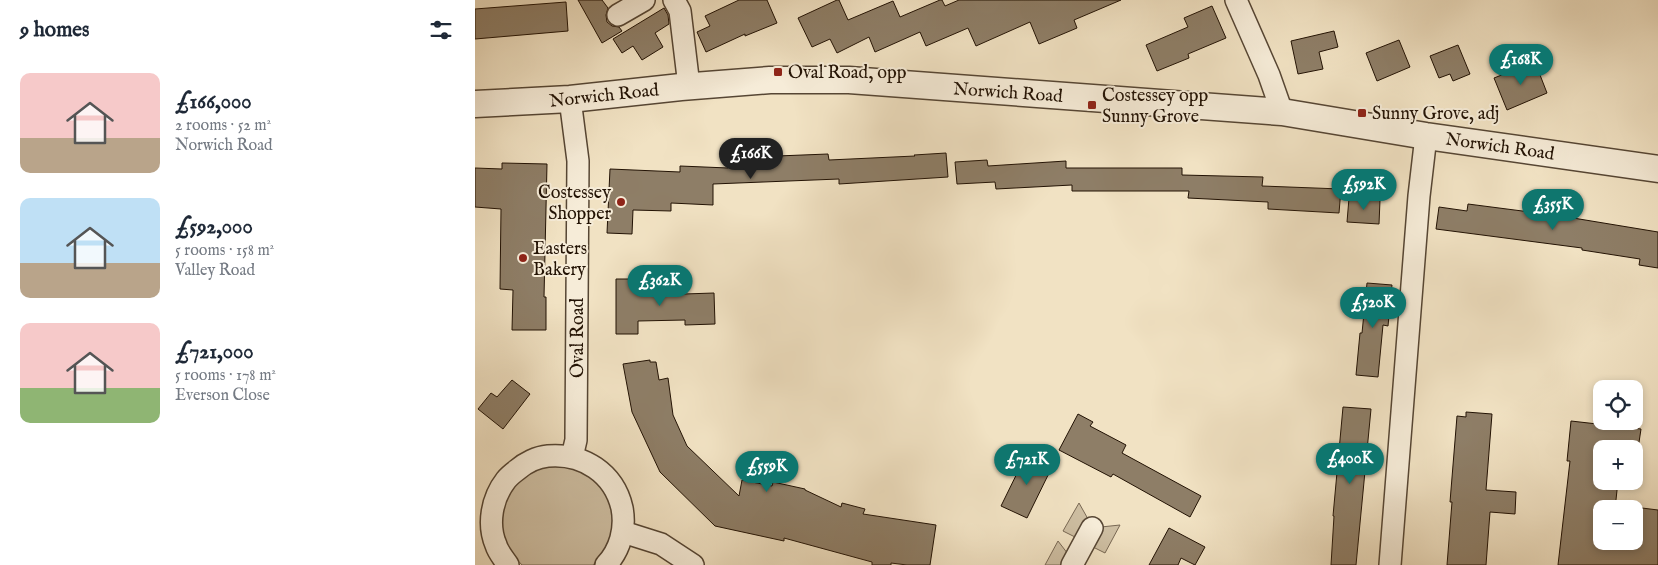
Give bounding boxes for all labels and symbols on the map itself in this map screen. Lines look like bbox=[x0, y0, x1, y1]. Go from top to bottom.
pin: £168K bbox=[1486, 44, 1556, 86]
place label: Oval Road, opp bbox=[788, 62, 907, 85]
marker: Oval Road, opp bbox=[772, 66, 784, 78]
street label: Norwich Road bbox=[952, 78, 1064, 109]
street label: Norwich Road bbox=[548, 79, 660, 114]
place label: Costessey opp Sunny Grove bbox=[1102, 85, 1209, 129]
marker: Costessey opp Sunny Grove bbox=[1086, 99, 1098, 111]
place label: Sunny Grove, adj bbox=[1372, 103, 1499, 126]
marker: Sunny Grove, adj bbox=[1356, 107, 1368, 119]
street label: Norwich Road bbox=[1444, 128, 1556, 167]
pin: £166K bbox=[716, 138, 786, 180]
pin: £592K bbox=[1329, 168, 1399, 211]
place label: Costessey Shopper bbox=[538, 182, 611, 226]
pin: £355K bbox=[1518, 188, 1588, 231]
marker: Costessey Shopper bbox=[615, 196, 627, 208]
place label: Easters Bakery bbox=[533, 238, 587, 282]
marker: Easters Bakery bbox=[517, 252, 529, 264]
pin: £362K bbox=[625, 264, 695, 307]
pin: £520K bbox=[1338, 286, 1408, 329]
street label: Oval Road bbox=[567, 298, 590, 378]
pin: £400K bbox=[1315, 442, 1385, 485]
pin: £721K bbox=[992, 444, 1062, 486]
pin: £559K bbox=[732, 450, 802, 493]

